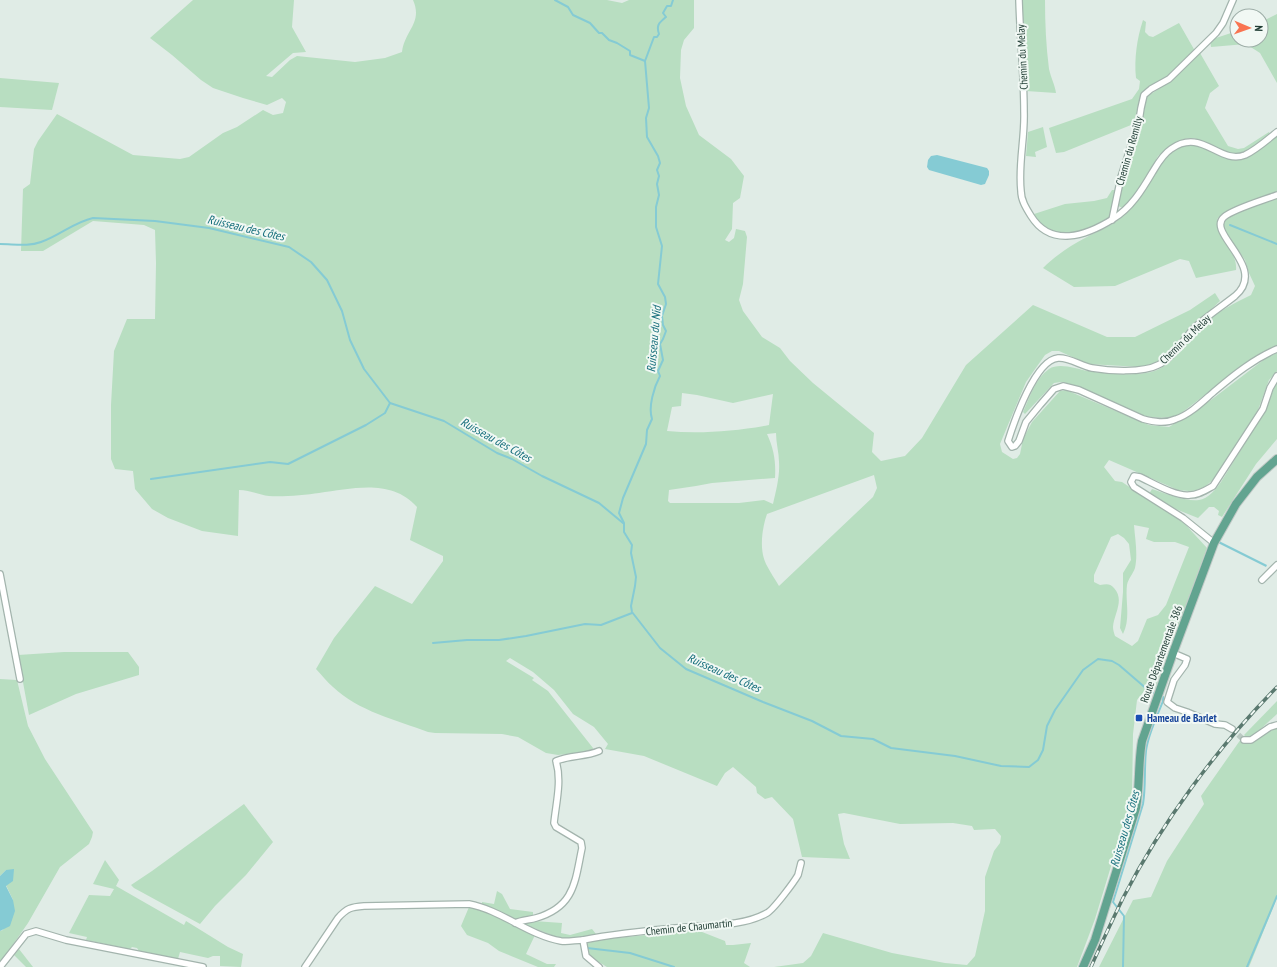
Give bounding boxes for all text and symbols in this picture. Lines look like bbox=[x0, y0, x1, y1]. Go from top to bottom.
north arrow bbox=[1229, 8, 1269, 48]
street label: Chemin du Melay bbox=[1013, 23, 1031, 90]
text: N bbox=[1252, 25, 1266, 32]
street label: Chemin du Remilly bbox=[1112, 114, 1146, 187]
water label: Ruisseau des Côtes bbox=[206, 211, 288, 244]
water label: Ruisseau du Nid bbox=[643, 303, 664, 373]
street label: Chemin du Melay bbox=[1157, 311, 1214, 367]
water label: Ruisseau des Côtes bbox=[458, 414, 536, 466]
street label: Route Départementale 386 bbox=[1137, 603, 1185, 705]
water label: Ruisseau des Côtes bbox=[685, 650, 765, 696]
place label: Hameau de Barlet bbox=[1147, 711, 1218, 725]
marker: Hameau de Barlet bbox=[1134, 713, 1144, 723]
water label: Ruisseau des Côtes bbox=[1106, 787, 1143, 869]
street label: Chemin de Chaumartin bbox=[645, 915, 733, 939]

